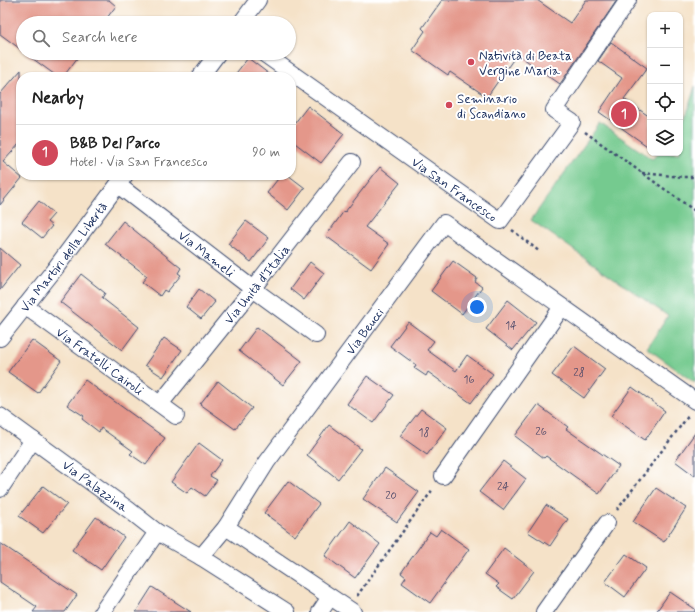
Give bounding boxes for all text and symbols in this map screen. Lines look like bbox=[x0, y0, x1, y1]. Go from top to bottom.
map controls bbox=[647, 12, 683, 156]
button: + bbox=[647, 12, 683, 48]
search box bbox=[16, 16, 296, 60]
icon: search bbox=[30, 27, 52, 49]
text: Search here bbox=[62, 28, 138, 48]
place label: Natività di Beata Vergine Maria bbox=[479, 48, 572, 81]
button: − bbox=[647, 48, 683, 84]
marker: Natività di Beata Vergine Maria bbox=[466, 57, 476, 67]
button: locate bbox=[647, 84, 683, 120]
text: Nearby bbox=[32, 87, 84, 109]
place label: Seminario di Scandiano bbox=[457, 91, 526, 123]
pin: 1 bbox=[611, 99, 637, 129]
marker: Seminario di Scandiano bbox=[444, 100, 454, 110]
button: layers bbox=[647, 120, 683, 156]
text: B&B Del Parco bbox=[70, 134, 160, 154]
text: 1 bbox=[42, 144, 48, 161]
text: 90 m bbox=[252, 144, 280, 161]
text: Hotel · Via San Francesco bbox=[70, 154, 208, 171]
street label: Via San Francesco bbox=[408, 154, 500, 226]
street label: Via Martiri della Libertà bbox=[17, 199, 112, 316]
street label: Via Mameli bbox=[174, 227, 238, 282]
street label: Via Unità d'Italia bbox=[221, 242, 295, 328]
your location bbox=[467, 297, 487, 317]
street label: Via Beucci bbox=[342, 305, 388, 359]
house number: 14 bbox=[505, 319, 517, 333]
street label: Via Fratelli Cairoli bbox=[52, 324, 147, 400]
house number: 28 bbox=[573, 366, 585, 380]
house number: 16 bbox=[464, 373, 475, 387]
house number: 26 bbox=[535, 425, 547, 439]
house number: 18 bbox=[419, 426, 429, 440]
street label: Via Palazzina bbox=[58, 457, 131, 516]
house number: 24 bbox=[497, 480, 509, 494]
house number: 20 bbox=[385, 489, 397, 503]

